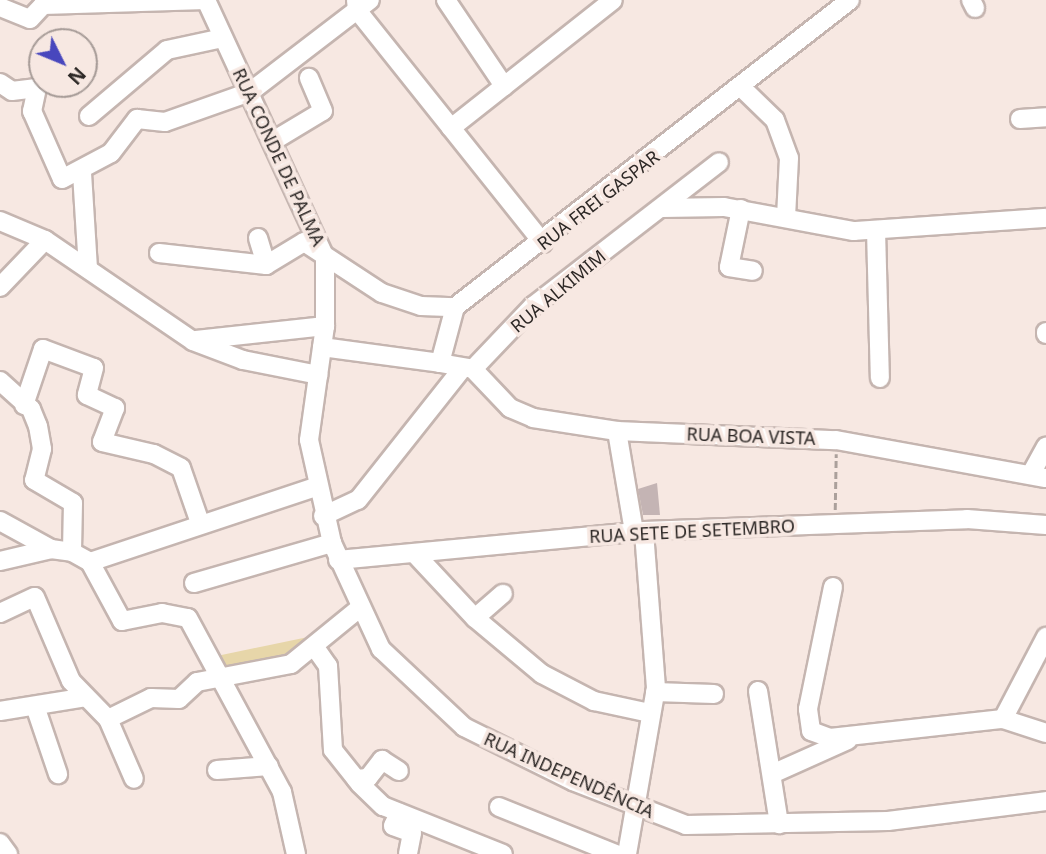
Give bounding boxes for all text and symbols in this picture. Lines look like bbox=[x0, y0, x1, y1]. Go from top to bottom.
north arrow bbox=[28, 28, 98, 98]
text: N bbox=[62, 61, 92, 90]
street label: RUA CONDE DE PALMA bbox=[228, 65, 330, 249]
street label: RUA FREI GASPAR bbox=[533, 146, 663, 254]
street label: RUA ALKIMIM bbox=[506, 245, 610, 337]
street label: RUA BOA VISTA bbox=[686, 423, 816, 449]
street label: RUA SETE DE SETEMBRO bbox=[589, 515, 795, 547]
street label: RUA INDEPENDÊNCIA bbox=[481, 728, 657, 822]

